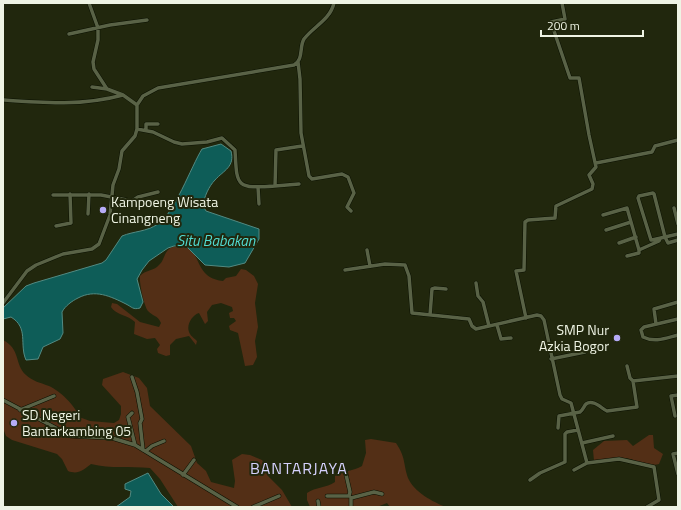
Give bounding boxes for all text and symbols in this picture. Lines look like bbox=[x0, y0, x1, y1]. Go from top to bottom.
scale bar bbox=[541, 12, 643, 38]
text: 200 m bbox=[547, 16, 580, 35]
place label: Kampoeng Wisata Cinangneng bbox=[111, 191, 218, 228]
marker: Kampoeng Wisata Cinangneng bbox=[98, 205, 108, 215]
water label: Situ Babakan bbox=[177, 229, 256, 252]
place label: SMP Nur Azkia Bogor bbox=[539, 319, 609, 356]
marker: SMP Nur Azkia Bogor bbox=[612, 333, 622, 343]
place label: SD Negeri Bantarkambing 05 bbox=[22, 404, 131, 441]
marker: SD Negeri Bantarkambing 05 bbox=[9, 418, 19, 428]
district label: BANTARJAYA bbox=[250, 456, 348, 480]

